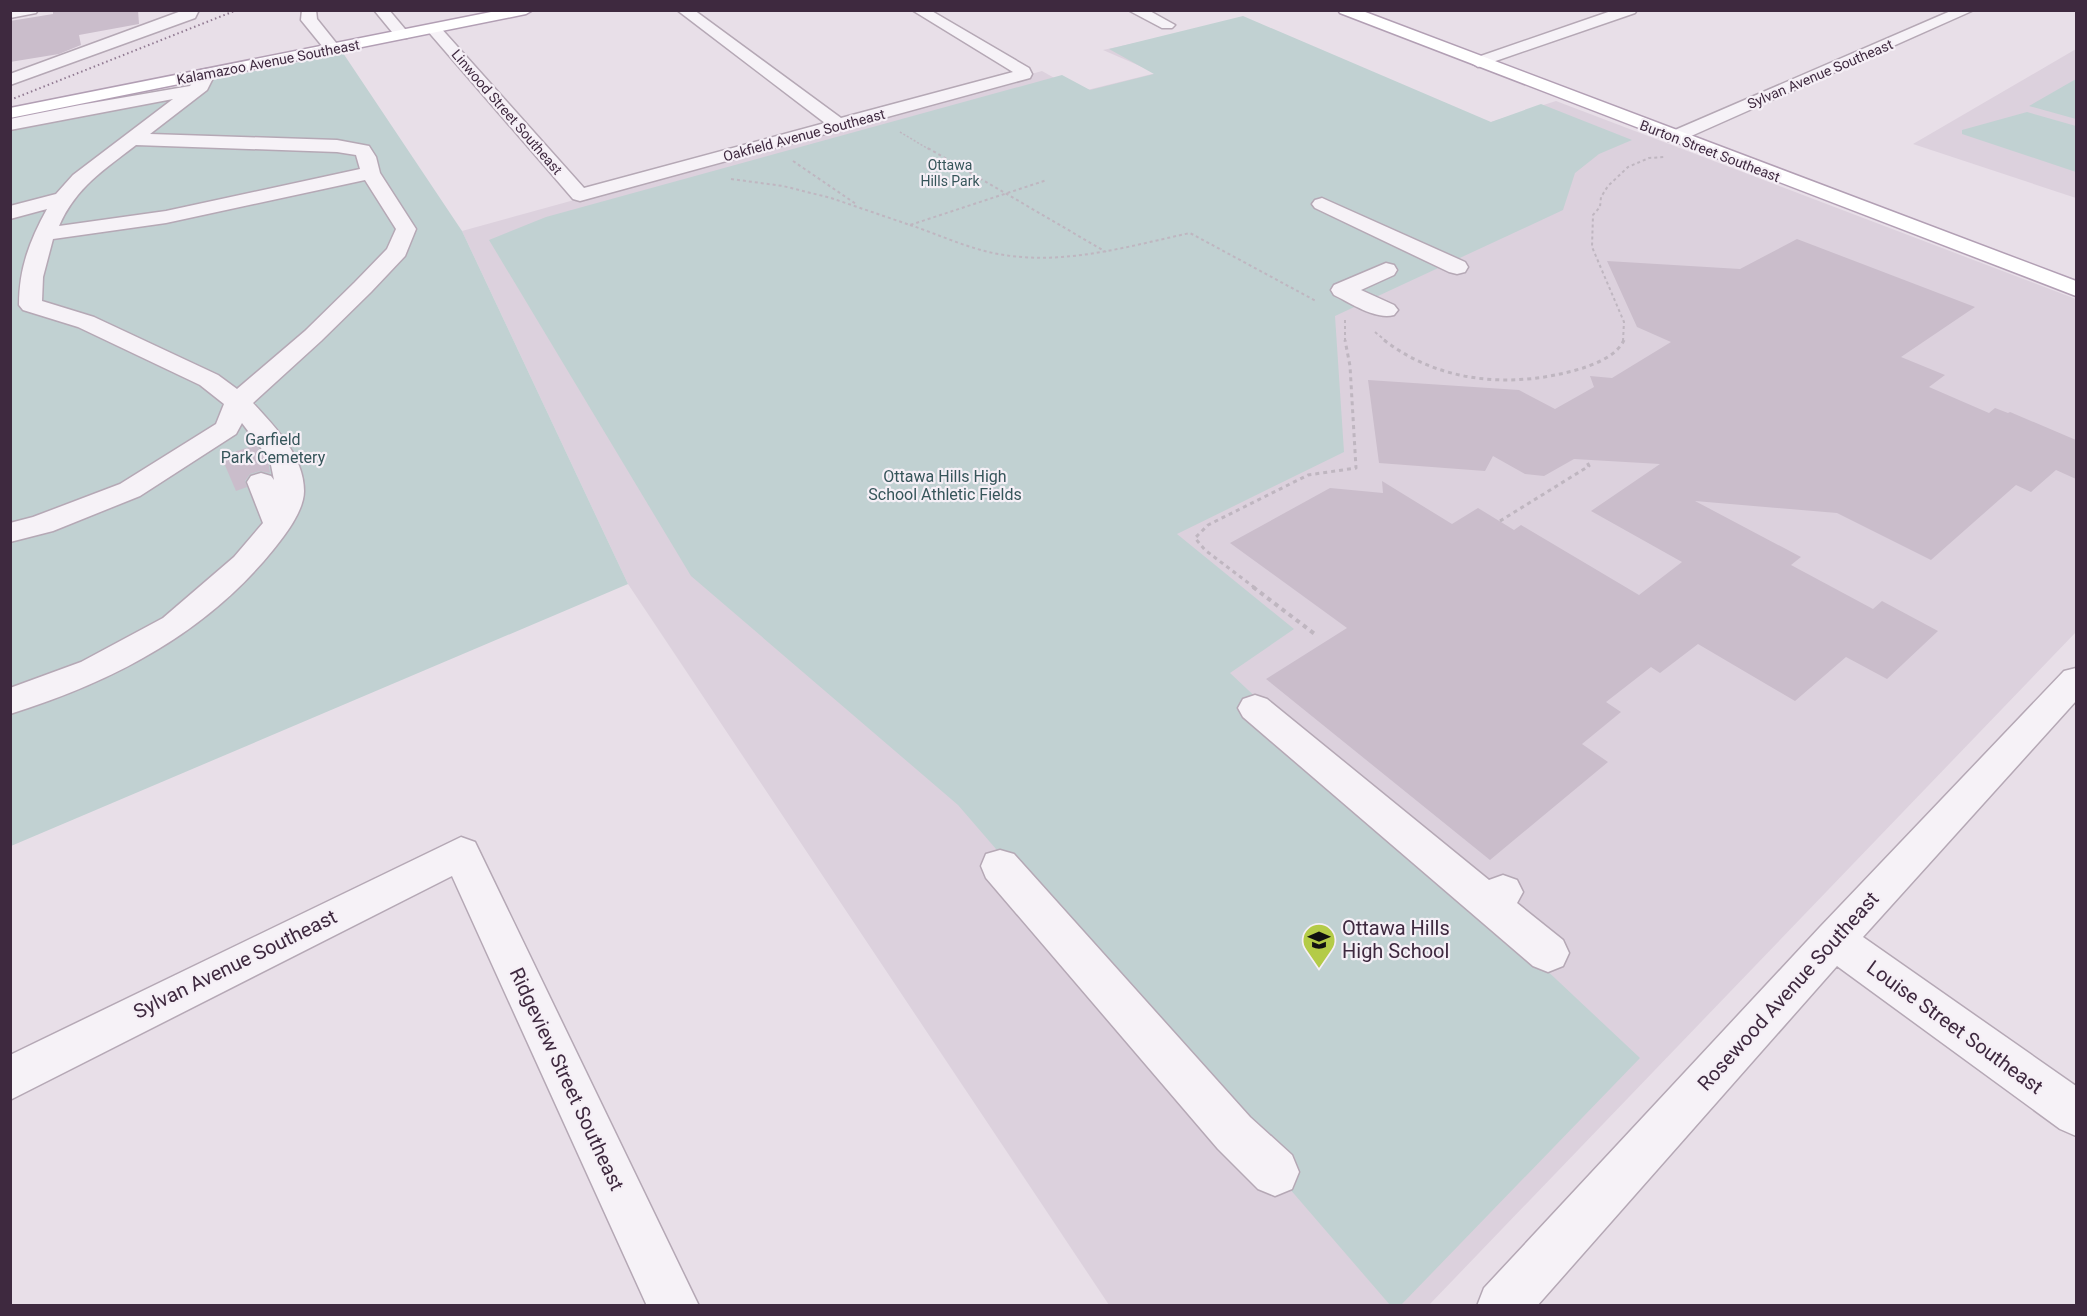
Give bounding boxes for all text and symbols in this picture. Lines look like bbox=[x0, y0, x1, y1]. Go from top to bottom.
street label: Kalamazoo Avenue Southeast bbox=[175, 36, 361, 88]
street label: Sylvan Avenue Southeast bbox=[1745, 36, 1895, 112]
street label: Linwood Street Southeast bbox=[448, 46, 566, 178]
street label: Oakfield Avenue Southeast bbox=[721, 106, 887, 164]
street label: Burton Street Southeast bbox=[1638, 117, 1783, 185]
park label: Ottawa Hills Park bbox=[920, 157, 980, 189]
park label: Garfield Park Cemetery bbox=[221, 430, 326, 467]
park label: Ottawa Hills High School Athletic Fields bbox=[868, 467, 1022, 504]
street label: Rosewood Avenue Southeast bbox=[1692, 887, 1884, 1095]
street label: Sylvan Avenue Southeast bbox=[129, 904, 341, 1024]
place label: Ottawa Hills High School bbox=[1342, 916, 1450, 963]
school or university icon: Ottawa Hills High School bbox=[1301, 922, 1337, 969]
street label: Louise Street Southeast bbox=[1862, 955, 2048, 1099]
street label: Ridgeview Street Southeast bbox=[505, 964, 629, 1194]

